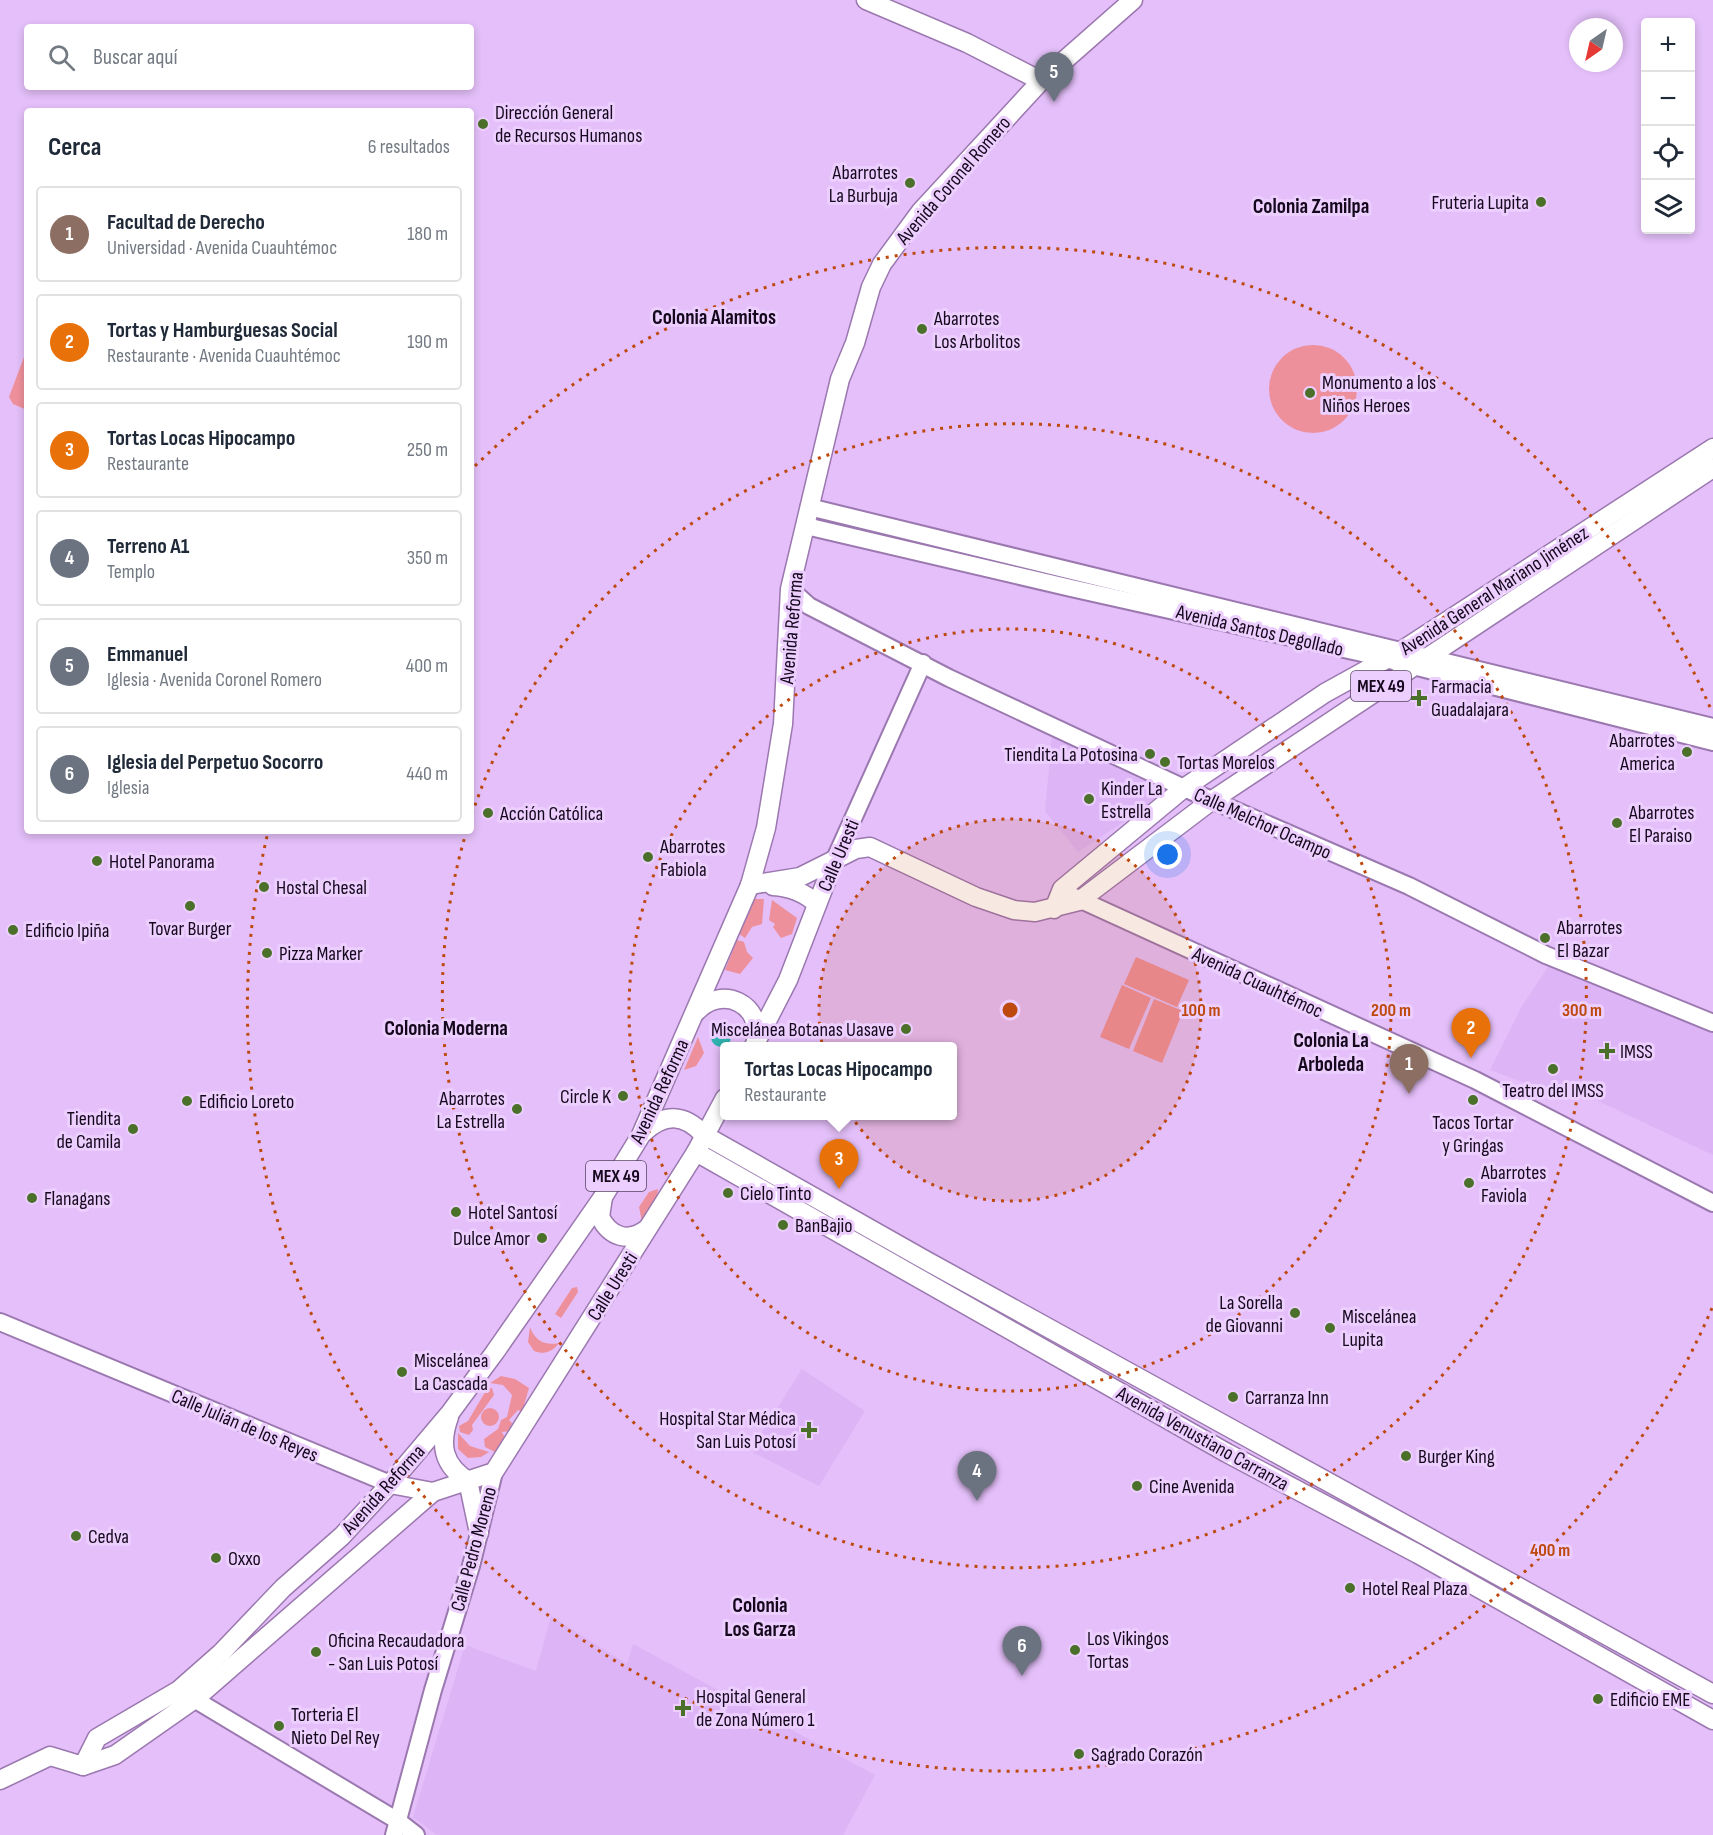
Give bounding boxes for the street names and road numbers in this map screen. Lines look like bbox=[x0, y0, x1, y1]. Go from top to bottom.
street label: Avenida Coronel Romero bbox=[891, 112, 1016, 251]
street label: Avenida General Mariano Jiménez bbox=[1395, 521, 1593, 661]
street label: Avenida Reforma bbox=[775, 571, 809, 686]
street label: Avenida Santos Degollado bbox=[1173, 600, 1346, 662]
road number: MEX 49 bbox=[1351, 671, 1411, 701]
street label: Calle Melchor Ocampo bbox=[1190, 783, 1335, 865]
street label: Calle Uresti bbox=[813, 816, 865, 895]
street label: Avenida Cuauhtémoc bbox=[1188, 942, 1327, 1024]
street label: Avenida Reforma bbox=[625, 1035, 695, 1148]
road number: MEX 49 bbox=[586, 1161, 646, 1191]
street label: Calle Uresti bbox=[583, 1248, 643, 1325]
street label: Avenida Venustiano Carranza bbox=[1111, 1381, 1293, 1496]
street label: Calle Julián de los Reyes bbox=[168, 1384, 322, 1468]
street label: Avenida Reforma bbox=[337, 1440, 430, 1540]
street label: Calle Pedro Moreno bbox=[446, 1484, 502, 1614]

